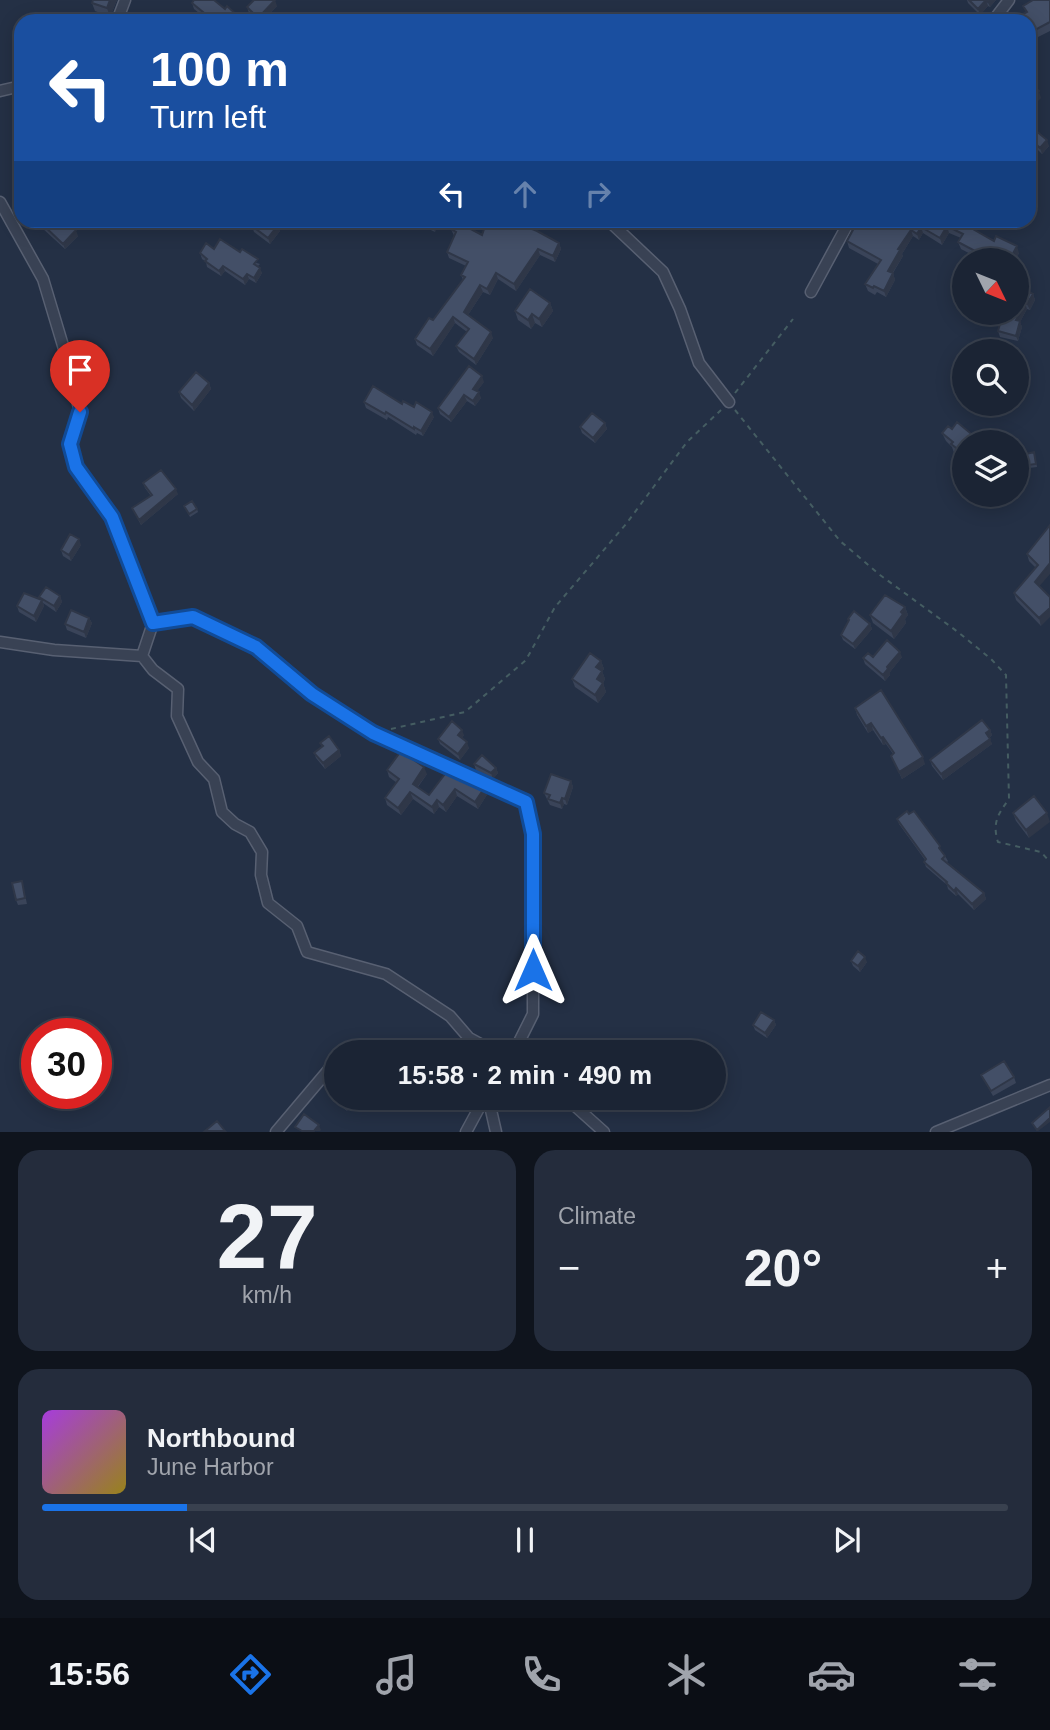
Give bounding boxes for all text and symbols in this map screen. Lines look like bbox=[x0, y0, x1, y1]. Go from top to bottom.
icon: left bbox=[35, 42, 126, 133]
text: 100 m bbox=[150, 42, 289, 96]
text: Turn left bbox=[150, 99, 266, 135]
icon: left bbox=[433, 175, 471, 213]
icon: ahead bbox=[506, 175, 544, 213]
icon: right bbox=[579, 175, 617, 213]
north arrow bbox=[952, 248, 1029, 326]
map controls bbox=[952, 248, 1029, 507]
button: search bbox=[952, 339, 1029, 416]
pin bbox=[50, 340, 110, 412]
icon: arrive bbox=[61, 351, 99, 389]
button: layers bbox=[952, 430, 1029, 507]
position arrow bbox=[496, 933, 570, 1007]
speed limit sign: 30 bbox=[21, 1018, 112, 1109]
text: 15:58 · 2 min · 490 m bbox=[398, 1060, 652, 1090]
text: 27 bbox=[216, 1186, 318, 1287]
text: Climate bbox=[558, 1203, 636, 1229]
text: 20° bbox=[744, 1239, 822, 1297]
text: − bbox=[558, 1247, 580, 1289]
text: + bbox=[986, 1247, 1008, 1289]
text: km/h bbox=[242, 1282, 292, 1308]
text: Northbound bbox=[147, 1423, 296, 1453]
text: June Harbor bbox=[147, 1454, 274, 1480]
icon: previous bbox=[184, 1521, 222, 1559]
icon: pause bbox=[506, 1521, 544, 1559]
icon: next bbox=[828, 1521, 866, 1559]
icon: directions bbox=[226, 1650, 275, 1699]
icon: music bbox=[372, 1650, 421, 1699]
icon: phone bbox=[517, 1650, 566, 1699]
icon: climate bbox=[662, 1650, 711, 1699]
icon: car bbox=[807, 1650, 856, 1699]
icon: filters bbox=[953, 1650, 1002, 1699]
text: 15:56 bbox=[48, 1656, 130, 1692]

